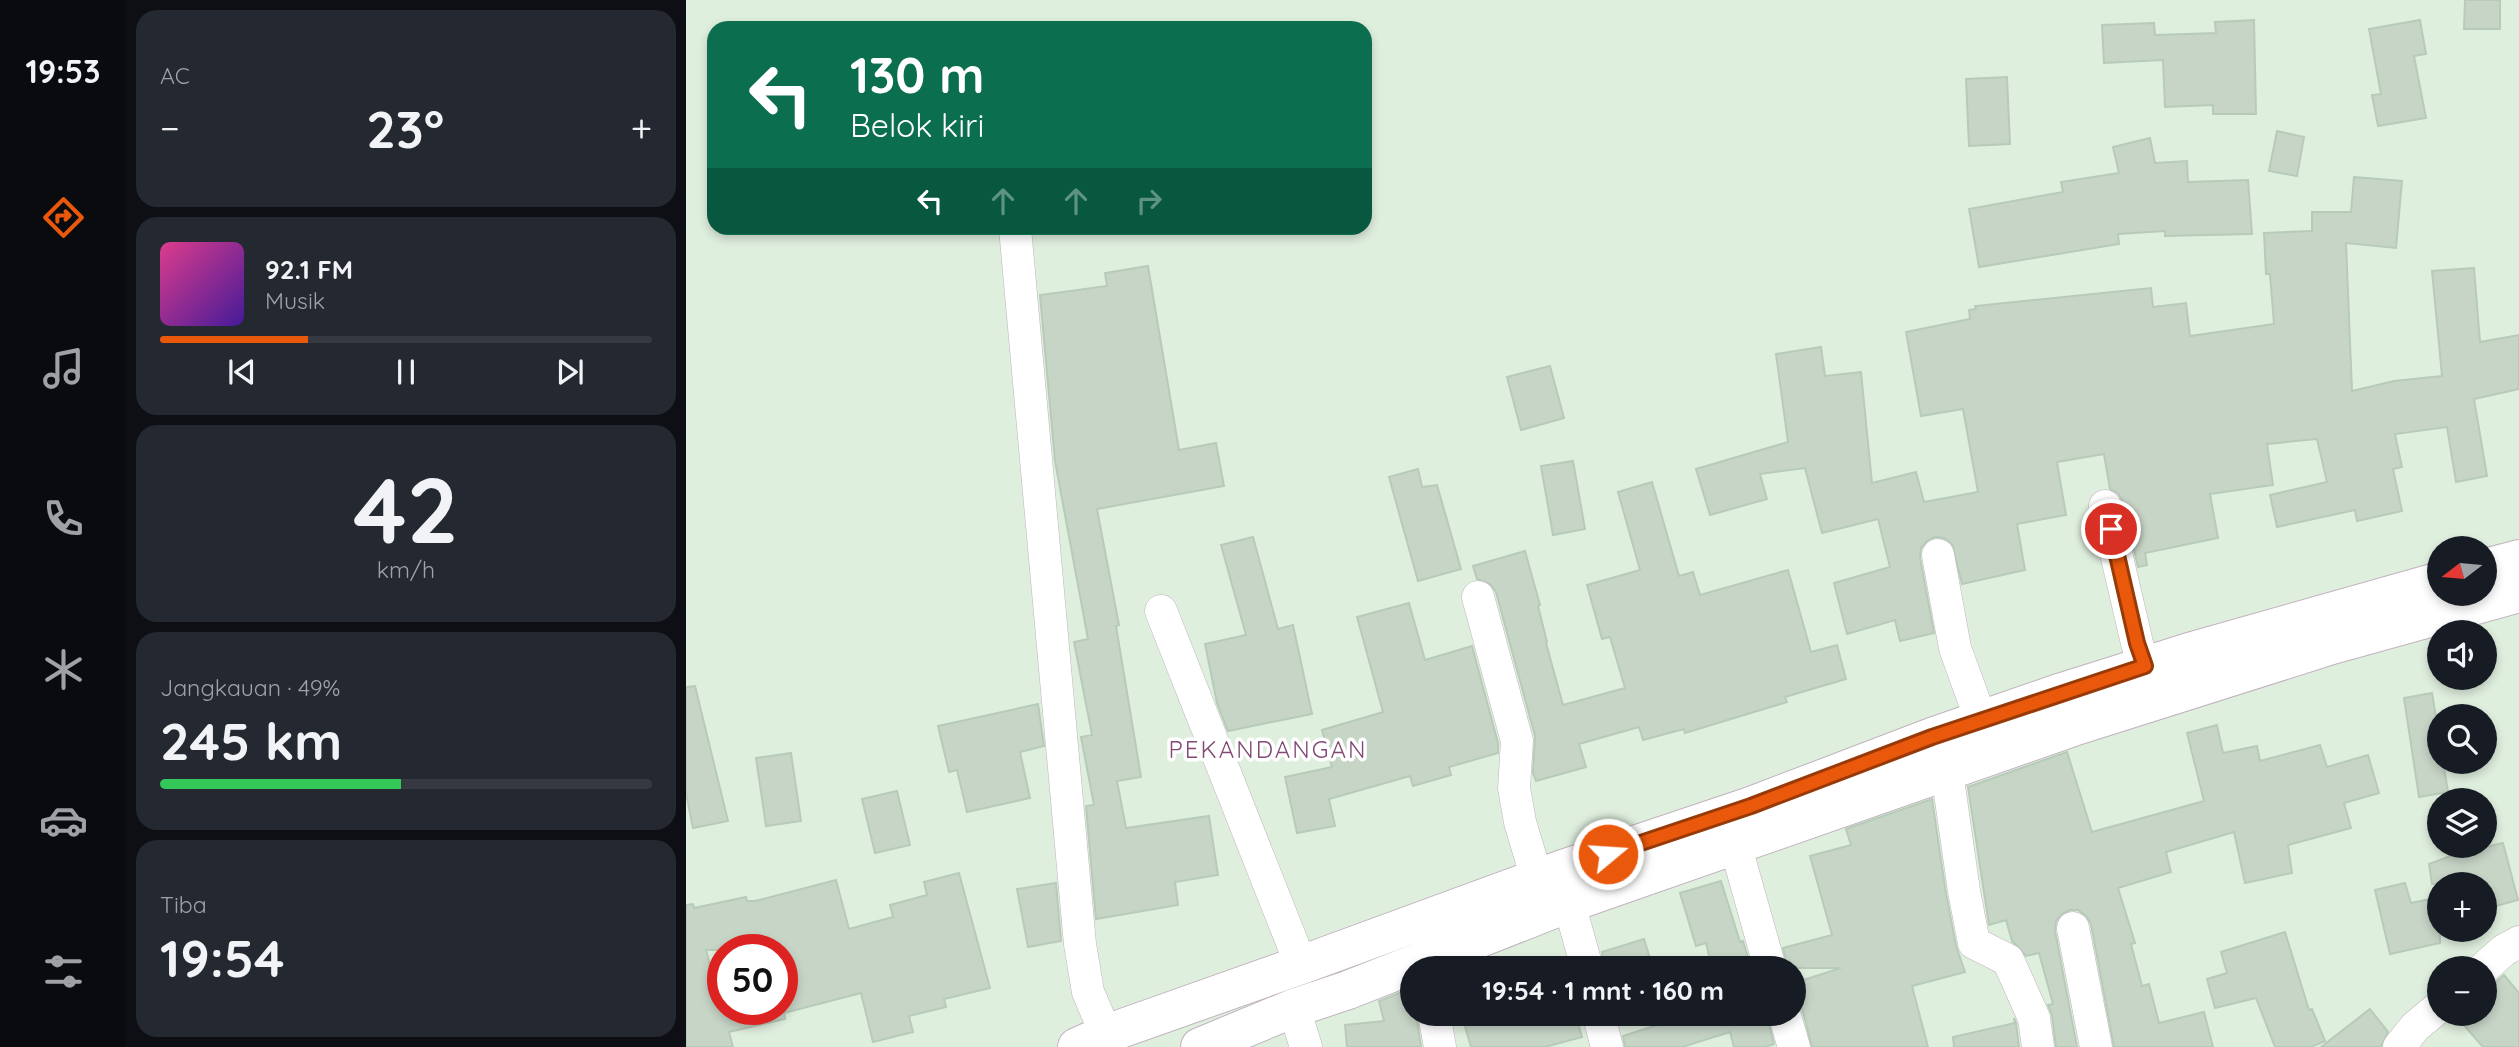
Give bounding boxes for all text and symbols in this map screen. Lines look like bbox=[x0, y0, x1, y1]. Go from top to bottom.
text: 130 m bbox=[850, 44, 984, 105]
icon: left bbox=[735, 49, 826, 140]
text: 19:53 bbox=[26, 51, 100, 91]
text: AC bbox=[160, 61, 190, 90]
text: 23° bbox=[366, 96, 444, 161]
text: − bbox=[160, 104, 180, 152]
text: + bbox=[631, 104, 652, 152]
text: Belok kiri bbox=[850, 105, 984, 145]
icon: left bbox=[911, 182, 949, 220]
icon: ahead bbox=[984, 182, 1022, 220]
icon: ahead bbox=[1057, 182, 1095, 220]
icon: right bbox=[1130, 182, 1168, 220]
icon: directions bbox=[39, 193, 88, 242]
text: 92.1 FM bbox=[265, 253, 353, 286]
text: Musik bbox=[265, 286, 325, 315]
icon: music bbox=[39, 344, 88, 393]
icon: previous bbox=[223, 353, 261, 391]
icon: pause bbox=[387, 353, 425, 391]
icon: next bbox=[551, 353, 589, 391]
text: 42 bbox=[353, 452, 459, 566]
icon: phone bbox=[39, 494, 88, 543]
pin bbox=[2081, 499, 2141, 559]
icon: arrive bbox=[2092, 510, 2130, 548]
north arrow bbox=[2427, 536, 2497, 606]
map controls bbox=[2427, 536, 2497, 1026]
text: km/h bbox=[377, 555, 435, 584]
button: sound bbox=[2427, 620, 2497, 690]
icon: climate bbox=[39, 645, 88, 694]
text: Jangkauan · 49% bbox=[160, 673, 340, 702]
button: search bbox=[2427, 704, 2497, 774]
text: 245 km bbox=[160, 708, 342, 773]
district label: PEKANDANGAN bbox=[1169, 734, 1367, 764]
button: layers bbox=[2427, 788, 2497, 858]
icon: car bbox=[39, 796, 88, 845]
position arrow bbox=[1571, 817, 1645, 891]
button: + bbox=[2427, 872, 2497, 942]
text: Tiba bbox=[160, 890, 207, 919]
text: 19:54 bbox=[160, 925, 285, 990]
speed limit sign: 50 bbox=[707, 934, 798, 1025]
icon: filters bbox=[39, 947, 88, 996]
button: − bbox=[2427, 956, 2497, 1026]
text: 19:54 · 1 mnt · 160 m bbox=[1482, 974, 1724, 1007]

